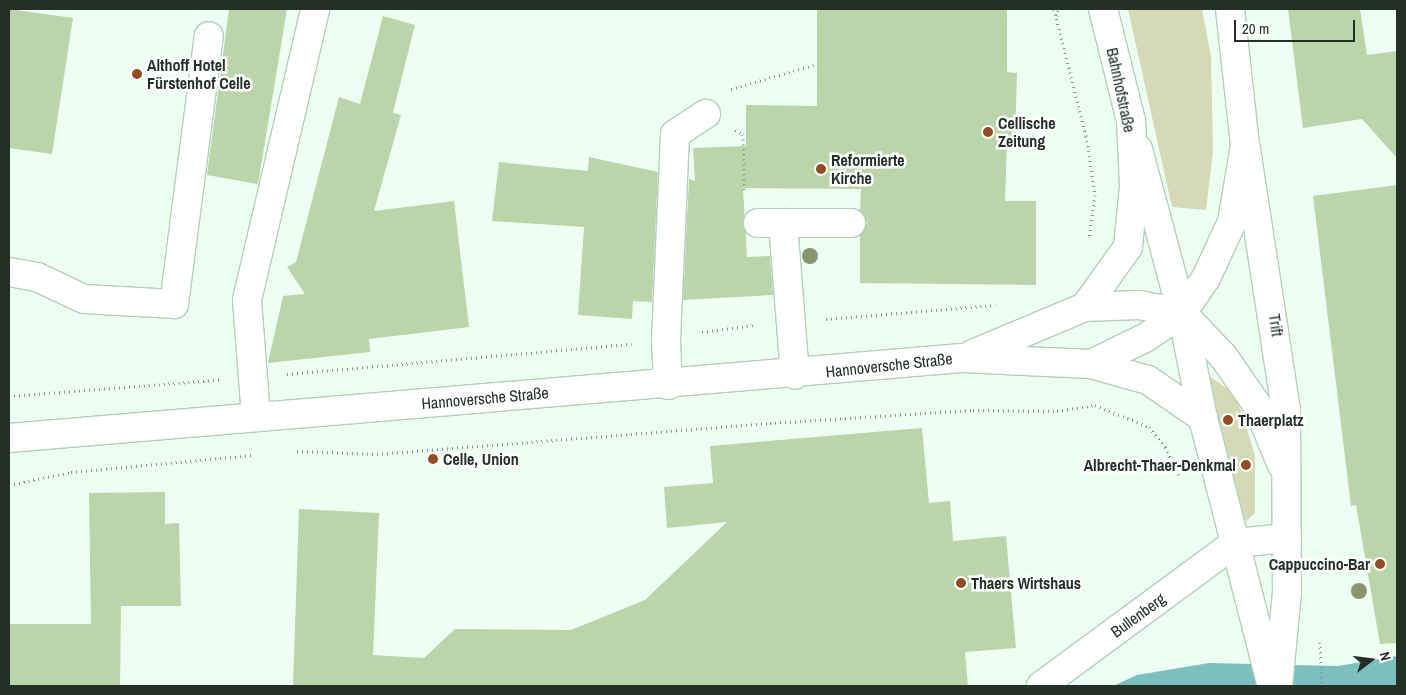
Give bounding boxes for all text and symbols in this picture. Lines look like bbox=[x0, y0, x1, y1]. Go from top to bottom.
scale bar bbox=[1236, 10, 1357, 42]
text: 20 m bbox=[1242, 18, 1269, 39]
street label: Bahnhofstraße bbox=[1103, 46, 1139, 134]
place label: Althoff Hotel Fürstenhof Celle bbox=[147, 55, 251, 93]
marker: Althoff Hotel Fürstenhof Celle bbox=[131, 68, 143, 80]
place label: Cellische Zeitung bbox=[998, 113, 1056, 151]
marker: Cellische Zeitung bbox=[982, 126, 994, 138]
place label: Reformierte Kirche bbox=[831, 150, 905, 188]
marker: Reformierte Kirche bbox=[815, 163, 827, 175]
street label: Trift bbox=[1265, 312, 1287, 338]
street label: Hannoversche Straße bbox=[825, 349, 953, 381]
street label: Hannoversche Straße bbox=[421, 383, 549, 413]
place label: Thaerplatz bbox=[1238, 410, 1304, 430]
marker: Thaerplatz bbox=[1222, 414, 1234, 426]
place label: Celle, Union bbox=[443, 449, 519, 469]
marker: Celle, Union bbox=[427, 453, 439, 465]
place label: Albrecht-Thaer-Denkmal bbox=[1084, 455, 1236, 475]
marker: Albrecht-Thaer-Denkmal bbox=[1240, 459, 1252, 471]
place label: Cappuccino-Bar bbox=[1269, 554, 1370, 574]
marker: Cappuccino-Bar bbox=[1374, 558, 1386, 570]
place label: Thaers Wirtshaus bbox=[971, 573, 1081, 593]
marker: Thaers Wirtshaus bbox=[955, 577, 967, 589]
street label: Bullenberg bbox=[1107, 589, 1169, 641]
north arrow bbox=[1346, 635, 1396, 685]
text: N bbox=[1376, 650, 1395, 662]

